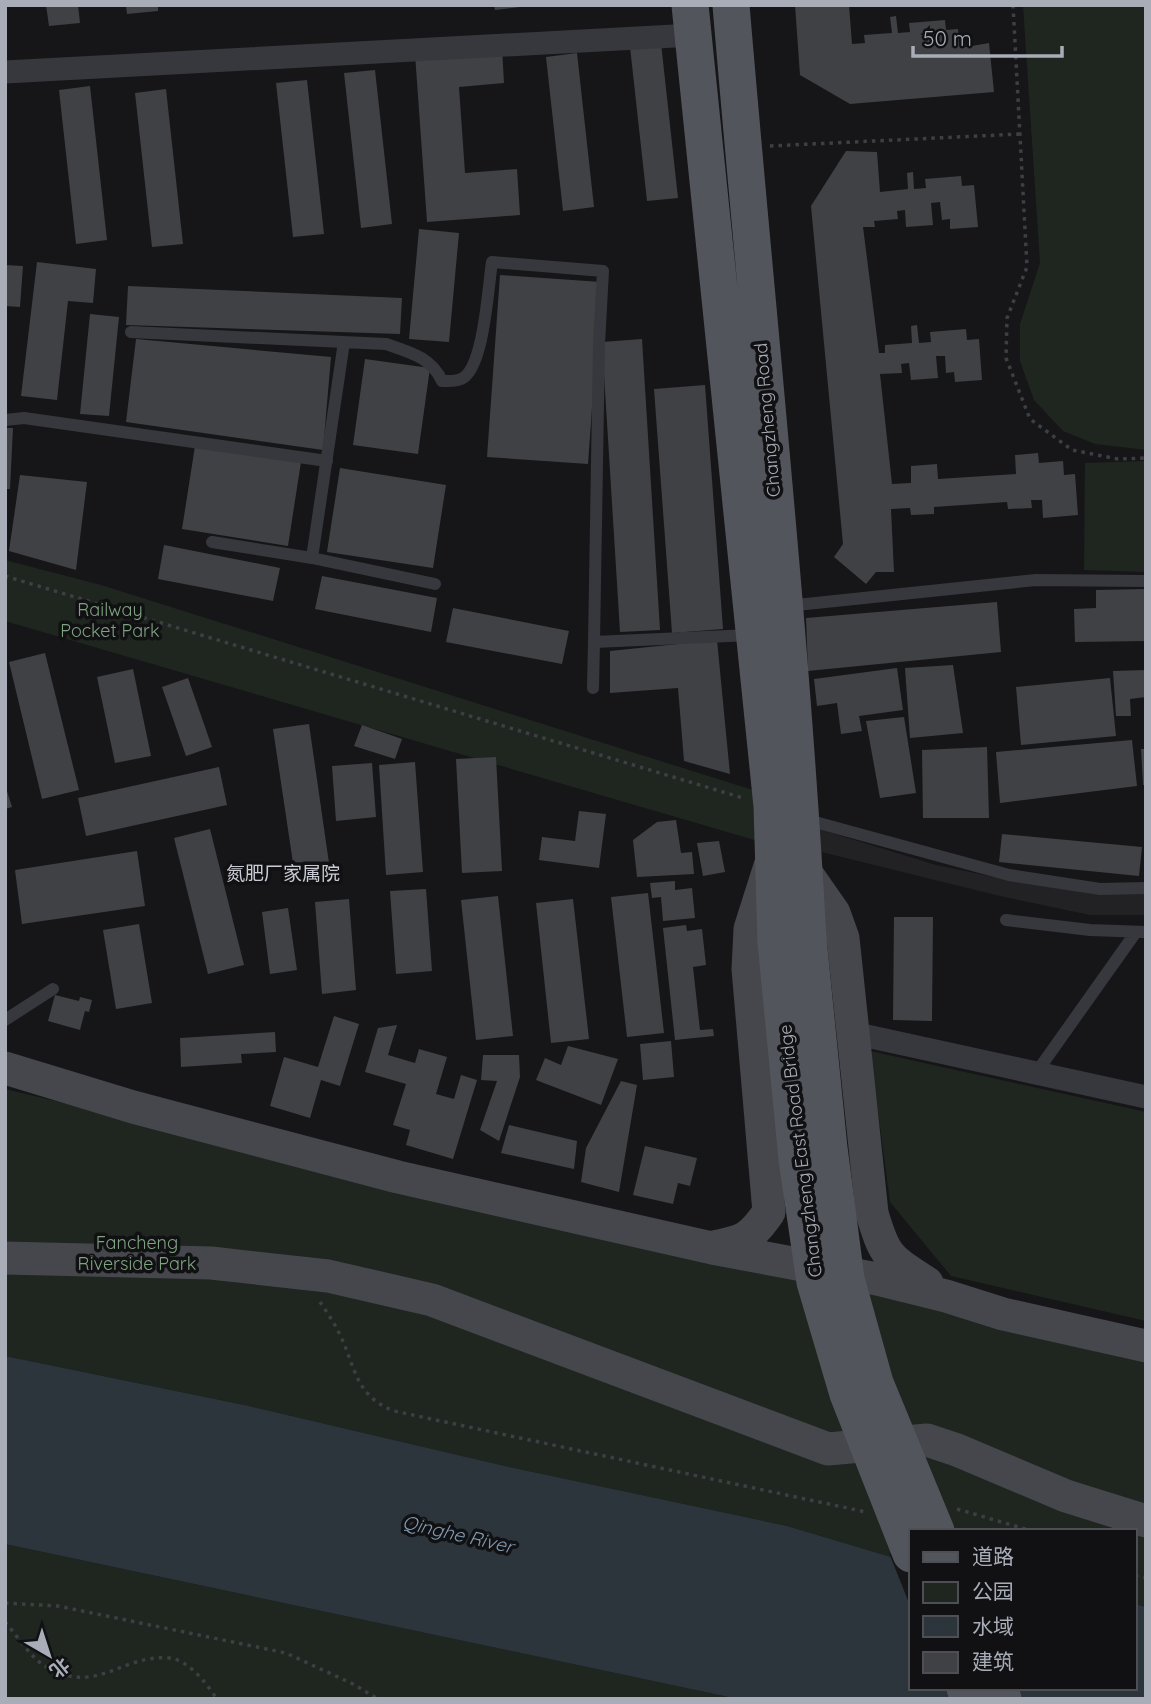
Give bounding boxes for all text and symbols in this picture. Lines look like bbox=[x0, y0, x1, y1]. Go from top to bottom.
scale bar bbox=[913, 14, 1062, 58]
text: 50 m bbox=[923, 25, 972, 51]
street label: Changzheng Road bbox=[749, 342, 785, 498]
park label: Railway Pocket Park bbox=[60, 598, 160, 642]
district label: 氮肥厂家属院 bbox=[226, 861, 340, 885]
street label: Changzheng East Road Bridge bbox=[773, 1023, 827, 1279]
park label: Fancheng Riverside Park bbox=[78, 1231, 196, 1275]
water label: Qinghe River bbox=[400, 1510, 518, 1559]
legend bbox=[909, 1529, 1137, 1690]
text: 道路 bbox=[972, 1543, 1014, 1569]
text: 公园 bbox=[972, 1578, 1014, 1604]
text: 水域 bbox=[972, 1613, 1014, 1639]
north arrow bbox=[14, 1620, 84, 1690]
text: 建筑 bbox=[972, 1648, 1014, 1674]
text: 北 bbox=[45, 1653, 75, 1684]

